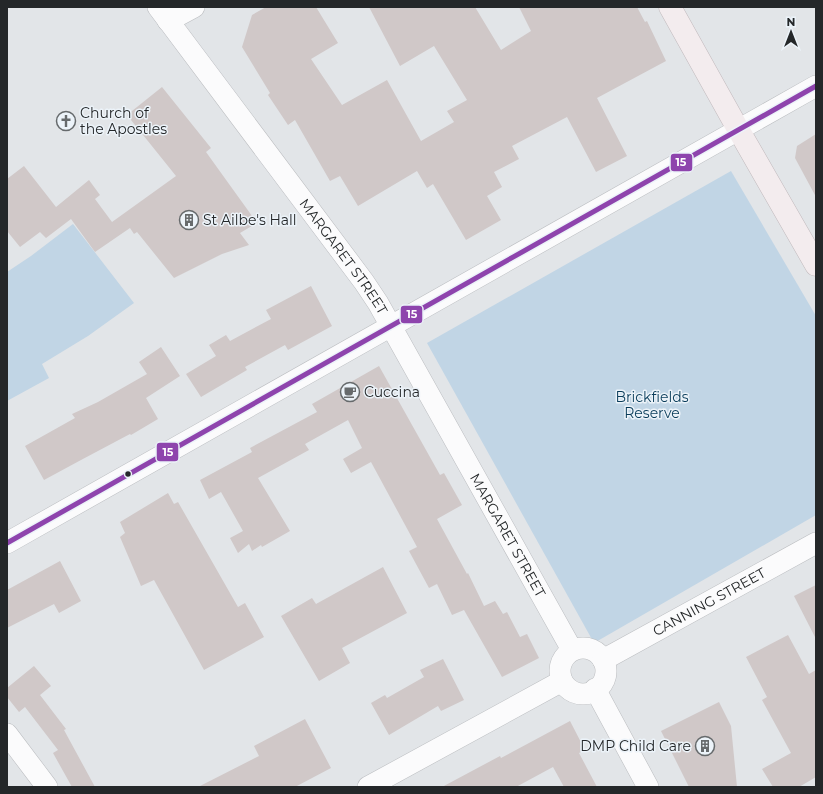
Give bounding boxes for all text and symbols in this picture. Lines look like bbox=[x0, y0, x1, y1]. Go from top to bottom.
north arrow bbox=[771, 12, 811, 52]
text: N bbox=[787, 15, 795, 29]
place label: Church of the Apostles bbox=[80, 104, 167, 138]
church icon: Church of the Apostles bbox=[55, 110, 77, 132]
line badge: 15 bbox=[670, 153, 693, 172]
text: 15 bbox=[676, 155, 687, 169]
street label: MARGARET STREET bbox=[296, 195, 392, 318]
building icon: St Ailbe's Hall bbox=[178, 209, 200, 231]
place label: St Ailbe's Hall bbox=[203, 211, 297, 229]
line badge: 15 bbox=[400, 305, 423, 324]
text: 15 bbox=[407, 307, 418, 321]
cafe icon: Cuccina bbox=[339, 381, 361, 403]
place label: Cuccina bbox=[364, 383, 420, 401]
park label: Brickfields Reserve bbox=[615, 388, 689, 422]
line badge: 15 bbox=[156, 442, 179, 462]
text: 15 bbox=[163, 445, 174, 459]
unlabelled marker bbox=[123, 469, 133, 479]
street label: MARGARET STREET bbox=[466, 470, 550, 600]
street label: CANNING STREET bbox=[649, 564, 769, 640]
building icon: DMP Child Care bbox=[694, 735, 716, 757]
place label: DMP Child Care bbox=[580, 737, 691, 755]

